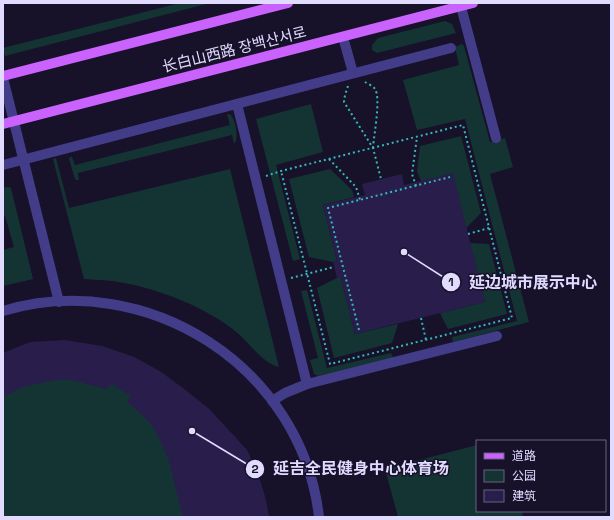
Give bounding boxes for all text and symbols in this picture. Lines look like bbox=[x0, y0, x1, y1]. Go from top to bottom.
street label: 长白山西路 장백산서로 bbox=[160, 22, 308, 76]
callout: 延边城市展示中心 bbox=[441, 268, 605, 296]
text: 延边城市展示中心 bbox=[469, 272, 597, 293]
text: 1 bbox=[448, 274, 454, 290]
legend bbox=[476, 440, 606, 512]
text: 道路 bbox=[512, 448, 536, 464]
callout: 延吉全民健身中心体育场 bbox=[245, 455, 457, 483]
text: 延吉全民健身中心体育场 bbox=[273, 458, 449, 479]
text: 2 bbox=[251, 461, 259, 477]
text: 公园 bbox=[512, 468, 536, 484]
text: 建筑 bbox=[512, 488, 536, 504]

